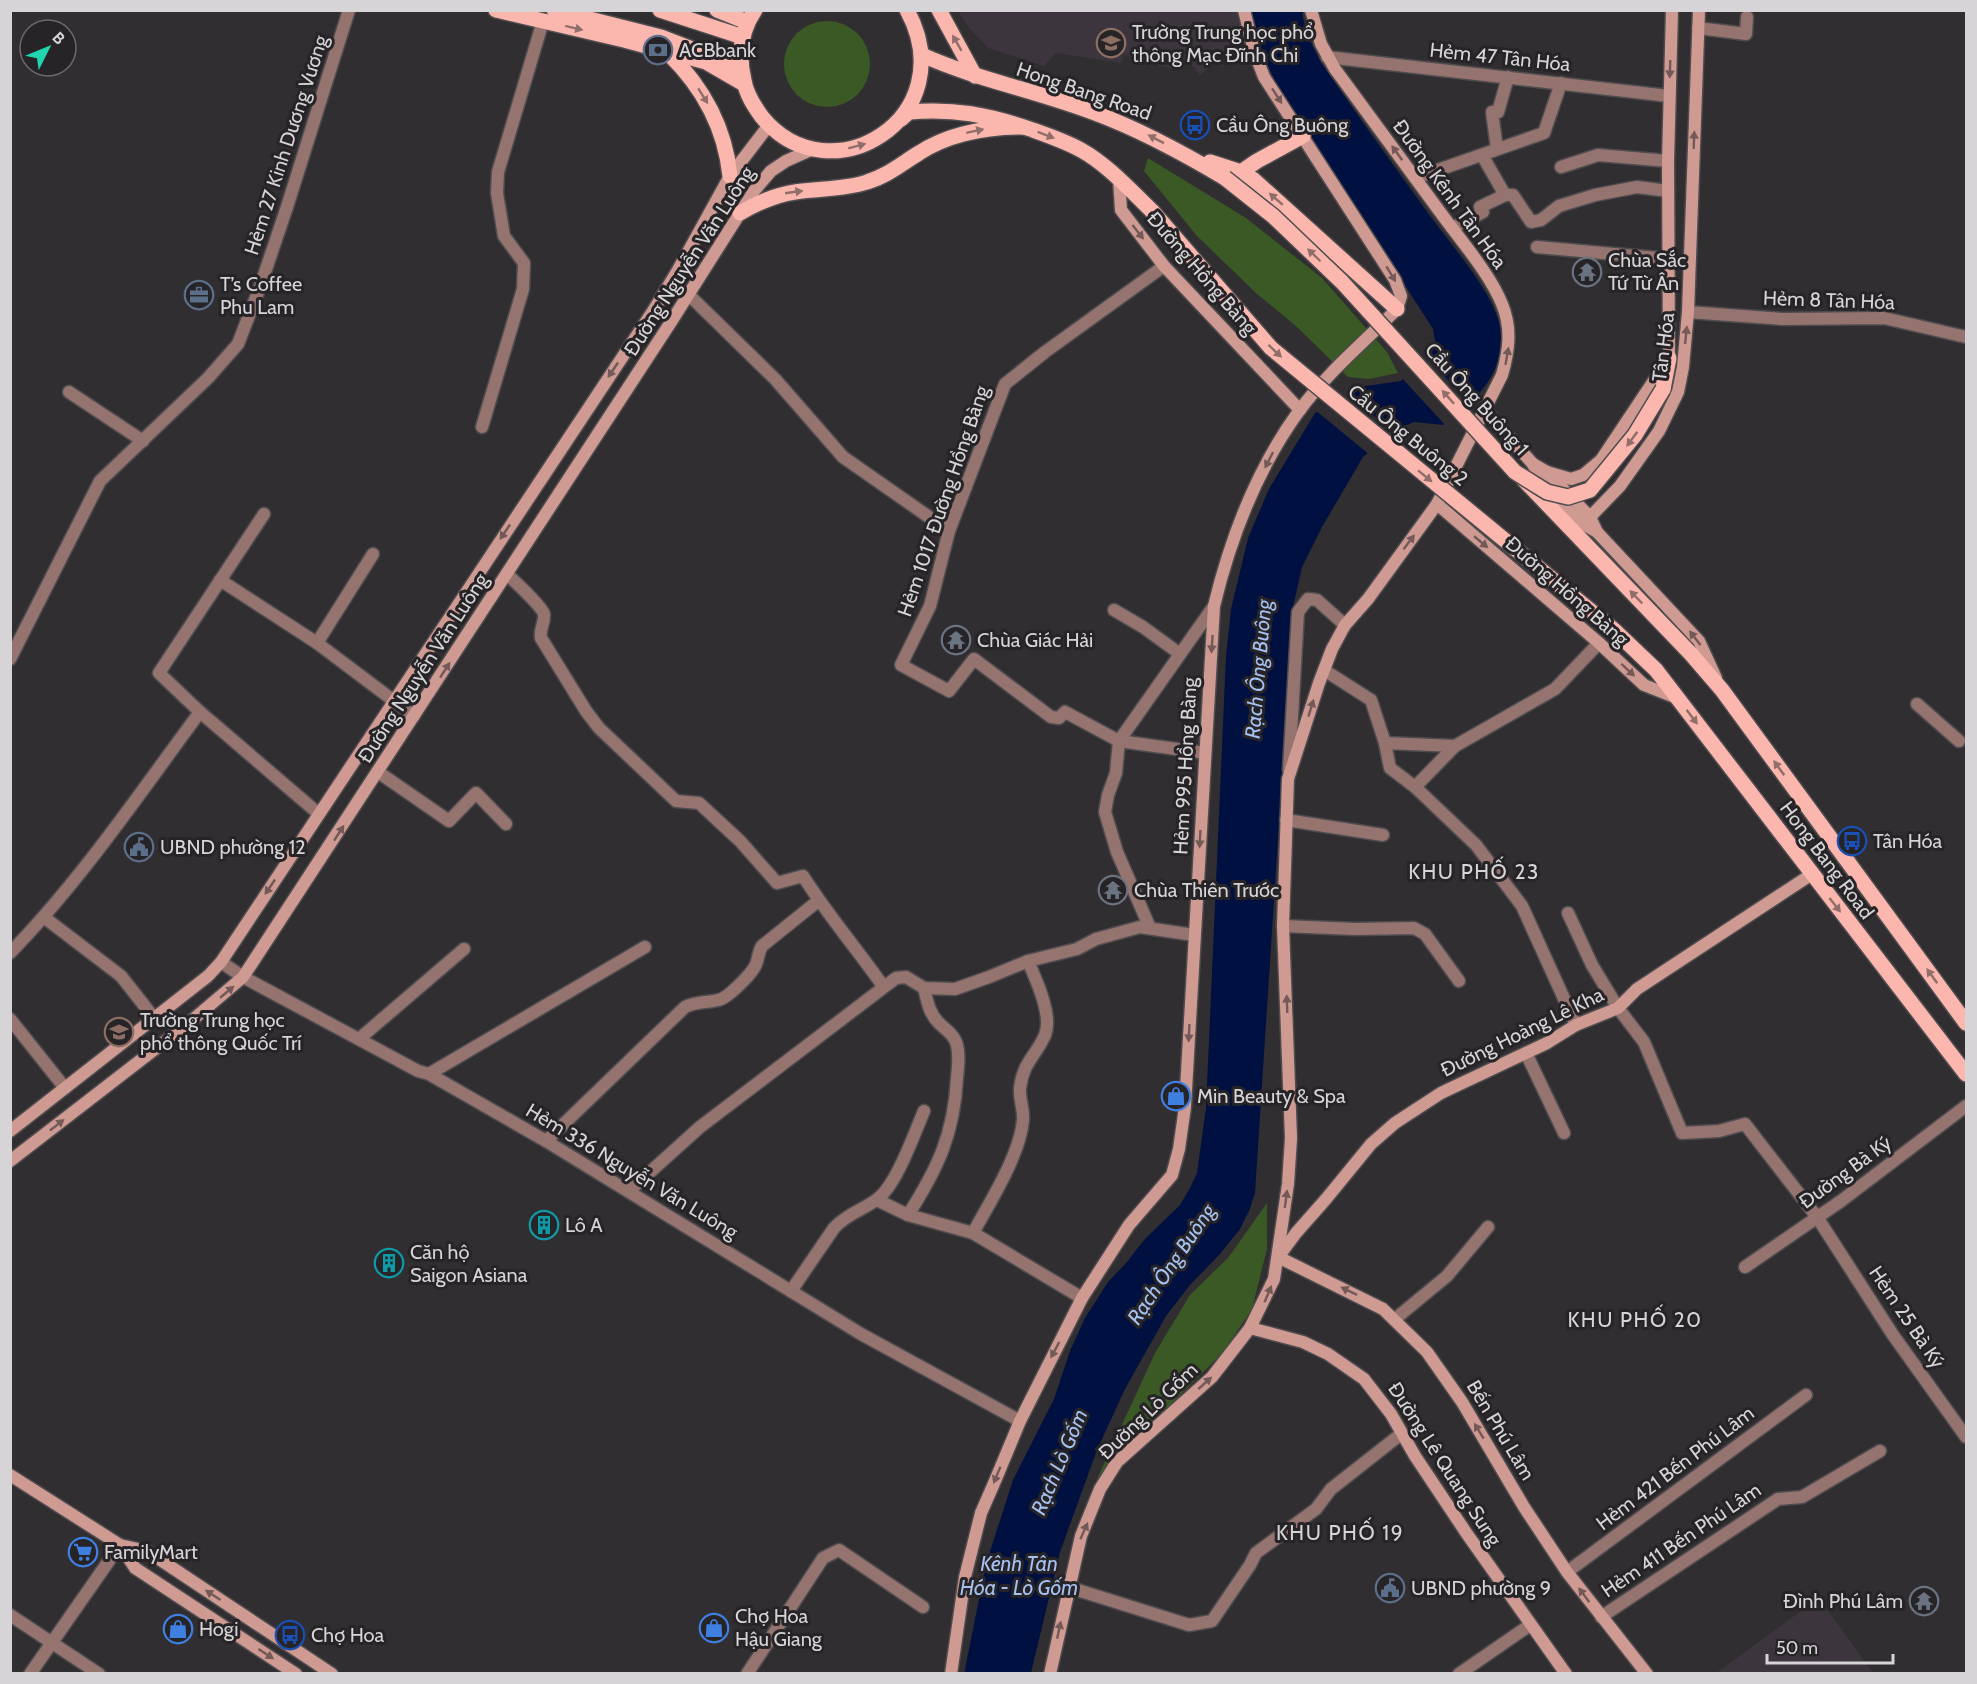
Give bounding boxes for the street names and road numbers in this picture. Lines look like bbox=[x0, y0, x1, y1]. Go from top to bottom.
street label: Hẻm 27 Kinh Dương Vương bbox=[239, 31, 333, 258]
street label: Hẻm 47 Tân Hóa bbox=[1428, 38, 1572, 76]
street label: Hong Bang Road bbox=[1013, 57, 1155, 125]
street label: Đường Kênh Tân Hóa bbox=[1388, 115, 1512, 273]
street label: Đường Nguyễn Văn Luông bbox=[619, 161, 760, 360]
street label: Đường Hồng Bàng bbox=[1142, 207, 1263, 340]
street label: Hẻm 8 Tân Hóa bbox=[1763, 286, 1896, 314]
street label: Tân Hóa bbox=[1647, 311, 1679, 383]
street label: Cầu Ông Buông 1 bbox=[1420, 338, 1534, 460]
street label: Cầu Ông Buông 2 bbox=[1343, 379, 1473, 491]
street label: Hẻm 1017 Đường Hồng Bàng bbox=[892, 381, 994, 620]
street label: Đường Hồng Bàng bbox=[1501, 531, 1634, 652]
street label: Đường Nguyễn Văn Luông bbox=[353, 568, 494, 767]
street label: Hẻm 995 Hồng Bàng bbox=[1168, 676, 1202, 855]
street label: Hong Bang Road bbox=[1775, 796, 1879, 924]
street label: Đường Hoàng Lê Kha bbox=[1437, 982, 1608, 1082]
street label: Hẻm 336 Nguyễn Văn Luông bbox=[522, 1098, 743, 1244]
street label: Đường Bà Ký bbox=[1794, 1131, 1896, 1213]
street label: Hẻm 25 Bà Ký bbox=[1864, 1261, 1950, 1373]
street label: Đường Lò Gốm bbox=[1093, 1358, 1203, 1464]
street label: Bến Phú Lâm bbox=[1462, 1376, 1540, 1484]
street label: Đường Lê Quang Sung bbox=[1383, 1378, 1507, 1551]
street label: Hẻm 421 Bến Phú Lâm bbox=[1591, 1401, 1759, 1535]
street label: Hẻm 411 Bến Phú Lâm bbox=[1597, 1478, 1765, 1602]

